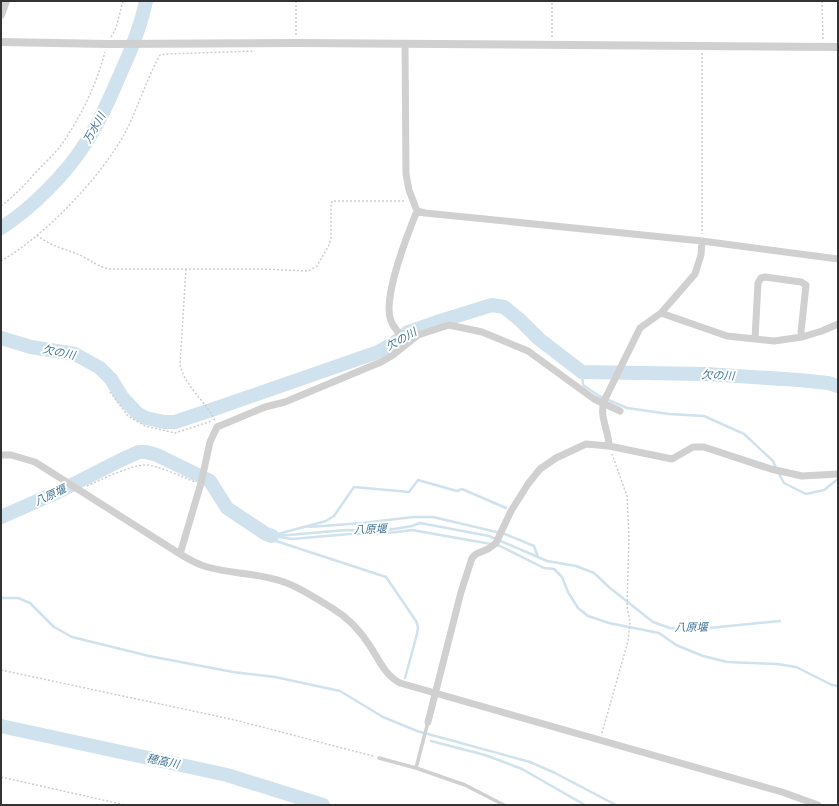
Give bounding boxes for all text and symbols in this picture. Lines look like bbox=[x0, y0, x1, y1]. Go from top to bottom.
water label: 万水川 bbox=[81, 110, 108, 145]
water label: 欠の川 bbox=[384, 325, 419, 352]
water label: 欠の川 bbox=[42, 343, 77, 362]
water label: 欠の川 bbox=[701, 368, 736, 382]
water label: 八原堰 bbox=[33, 482, 69, 507]
water label: 八原堰 bbox=[353, 522, 389, 536]
water label: 八原堰 bbox=[675, 621, 709, 633]
water label: 穂高川 bbox=[146, 752, 181, 771]

